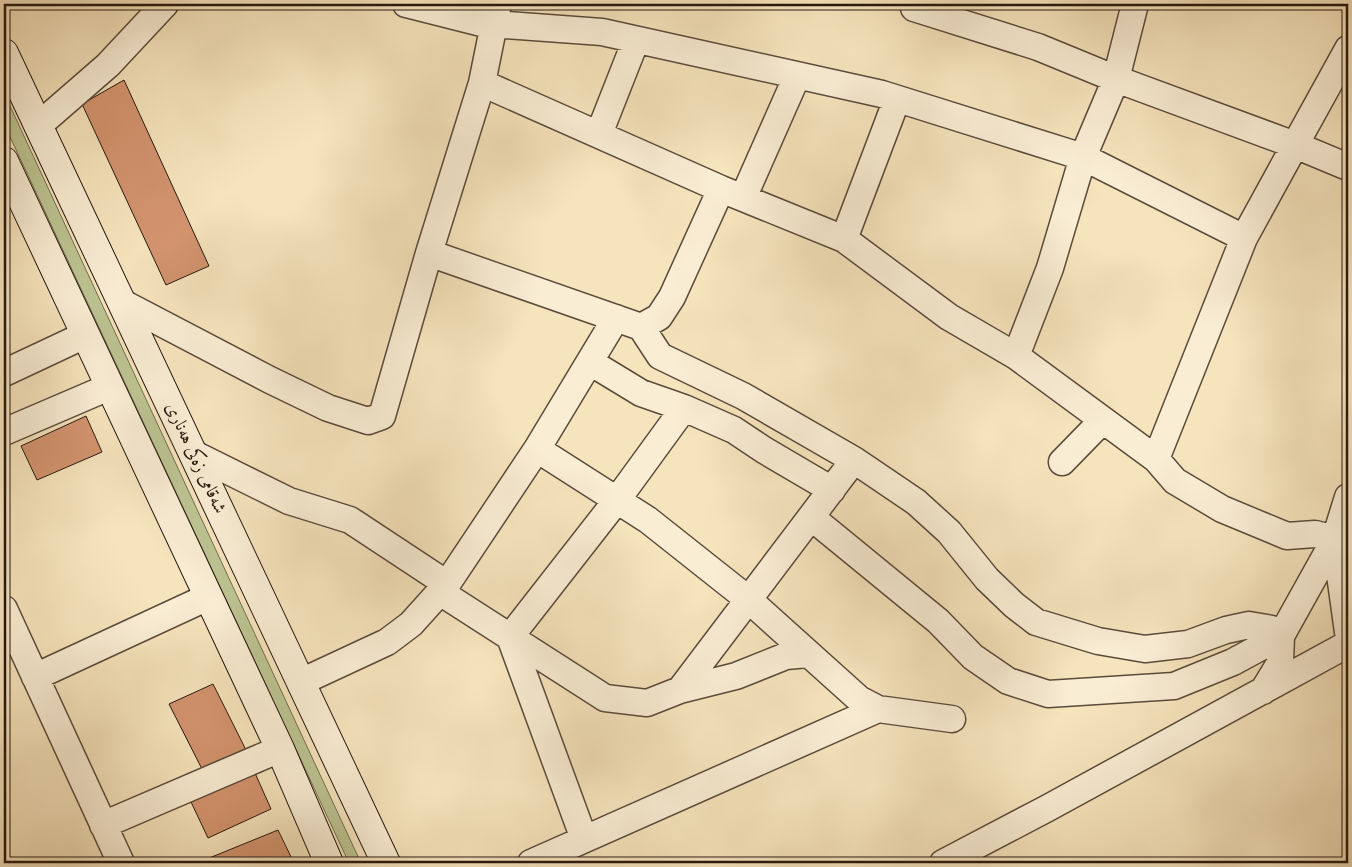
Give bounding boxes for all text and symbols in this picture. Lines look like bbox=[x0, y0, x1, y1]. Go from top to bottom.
street label: شەقامی زەکی هەناری bbox=[161, 398, 233, 517]

